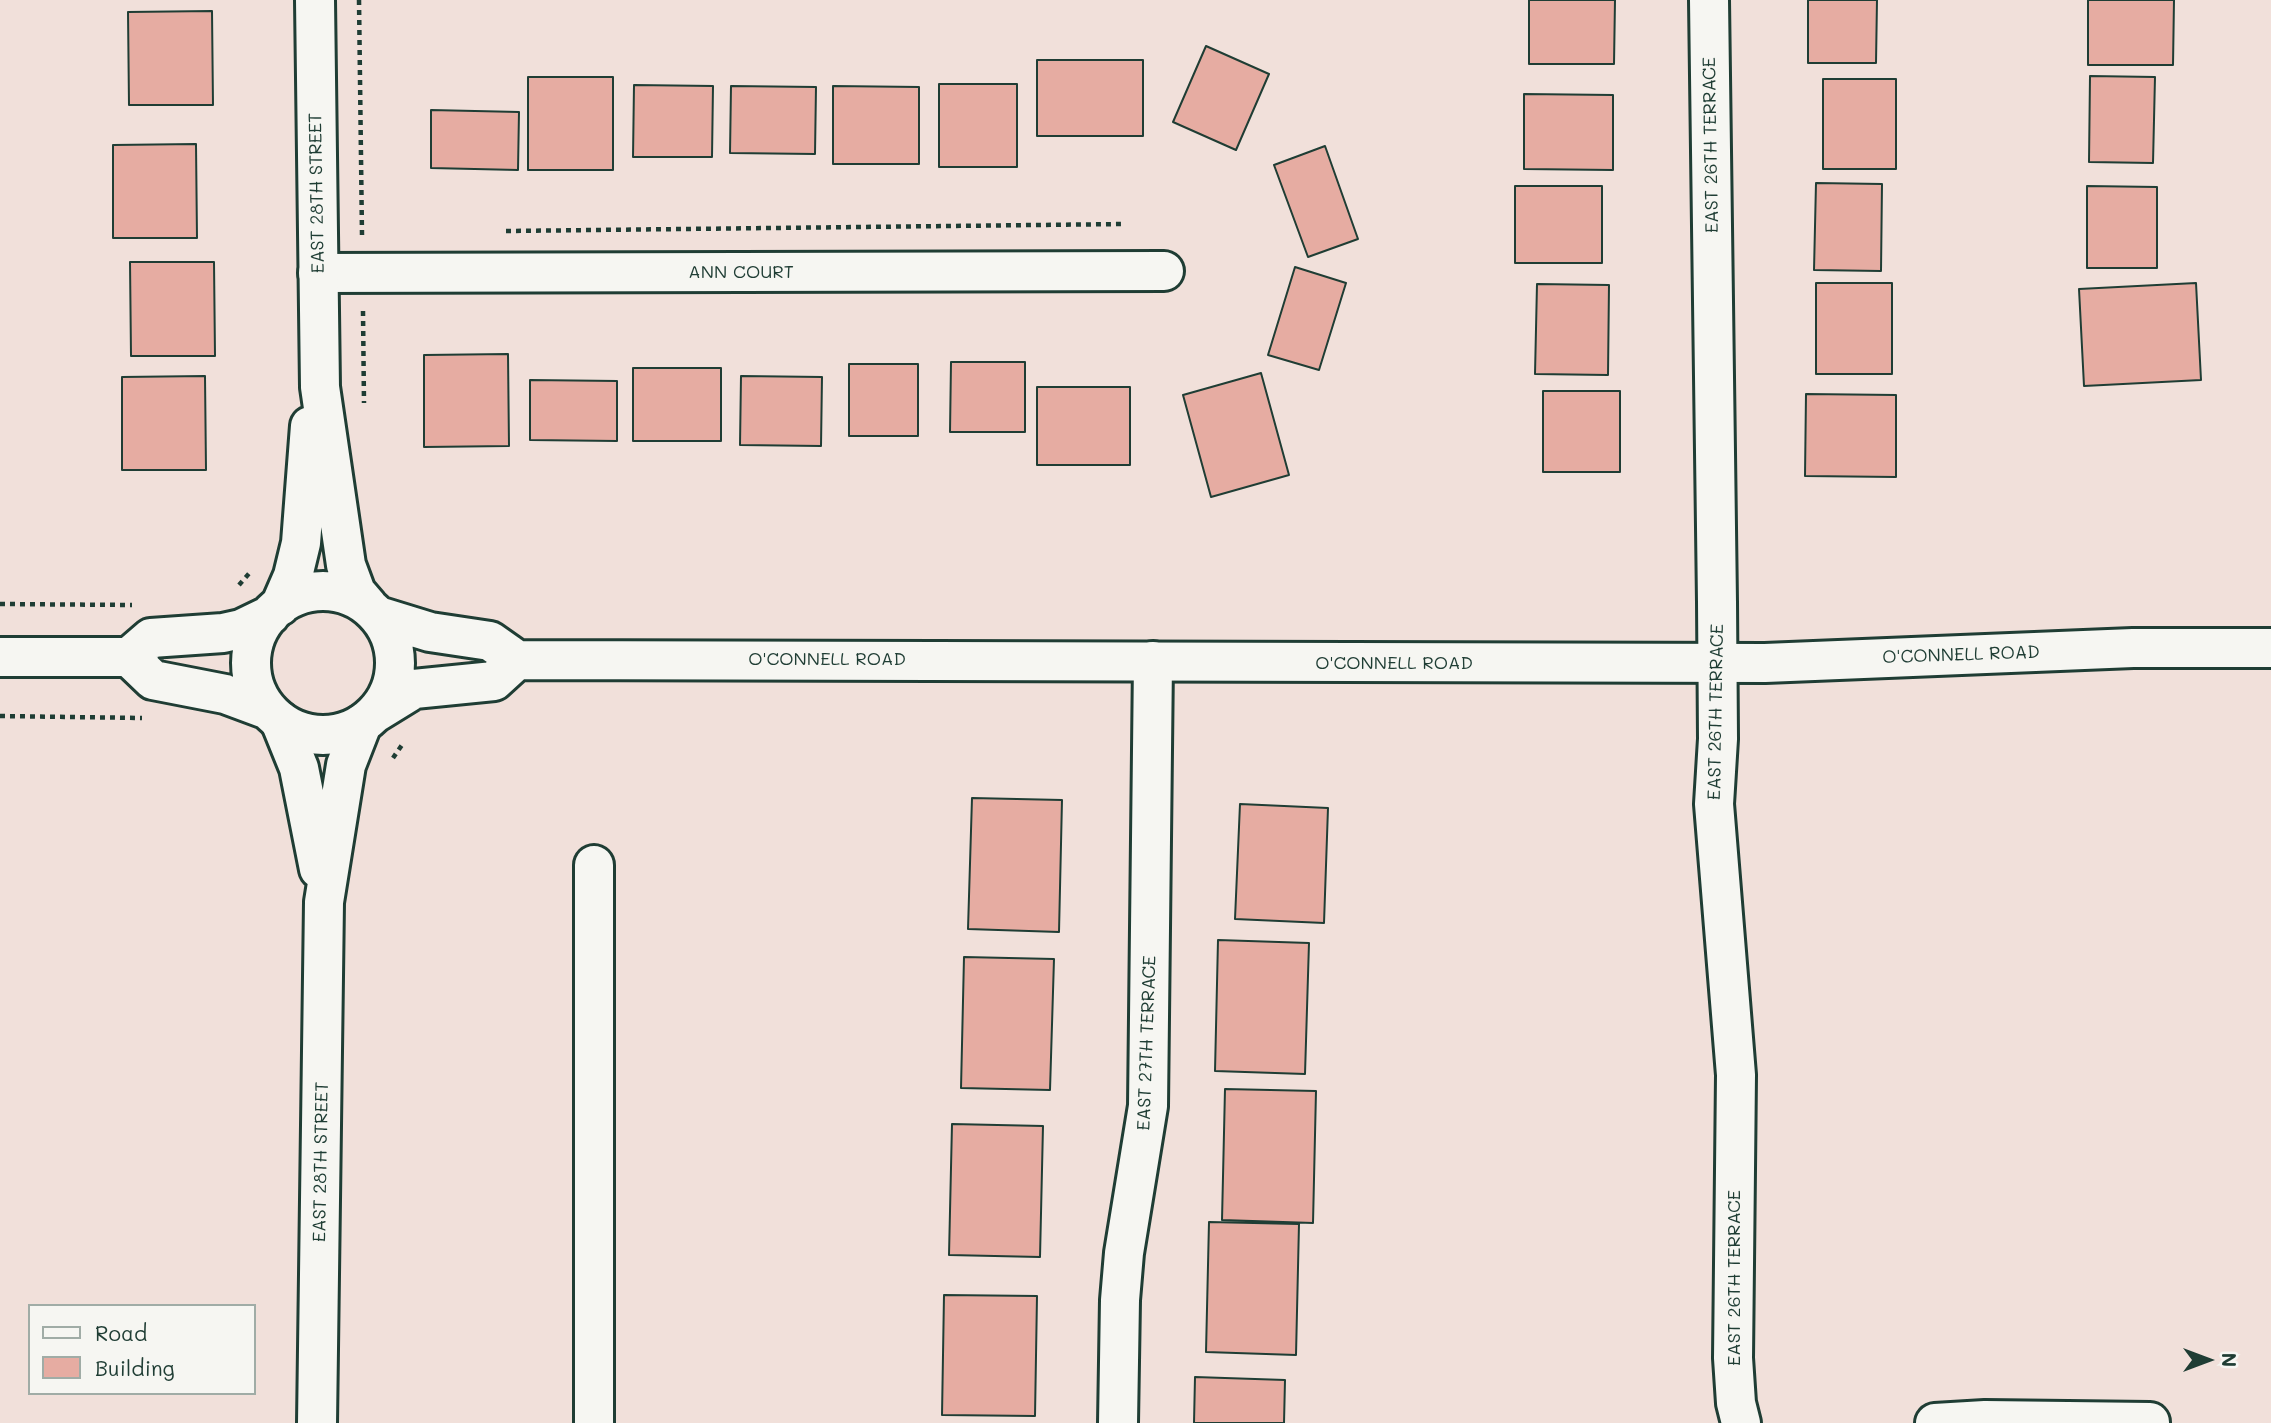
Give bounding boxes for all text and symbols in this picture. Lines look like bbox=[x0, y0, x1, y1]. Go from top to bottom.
street label: EAST 26TH TERRACE bbox=[1699, 57, 1723, 233]
street label: EAST 28TH STREET bbox=[305, 113, 329, 273]
street label: ANN COURT bbox=[688, 261, 794, 283]
street label: EAST 26TH TERRACE bbox=[1704, 624, 1728, 800]
street label: O'CONNELL ROAD bbox=[1882, 641, 2040, 669]
street label: O'CONNELL ROAD bbox=[748, 648, 906, 670]
street label: O'CONNELL ROAD bbox=[1315, 652, 1473, 674]
street label: EAST 27TH TERRACE bbox=[1133, 955, 1161, 1131]
street label: EAST 28TH STREET bbox=[309, 1082, 333, 1242]
street label: EAST 26TH TERRACE bbox=[1723, 1190, 1745, 1366]
legend bbox=[28, 1304, 256, 1395]
text: Road bbox=[95, 1319, 147, 1346]
north arrow bbox=[2173, 1325, 2243, 1395]
text: N bbox=[2217, 1353, 2242, 1367]
text: Building bbox=[95, 1354, 175, 1381]

